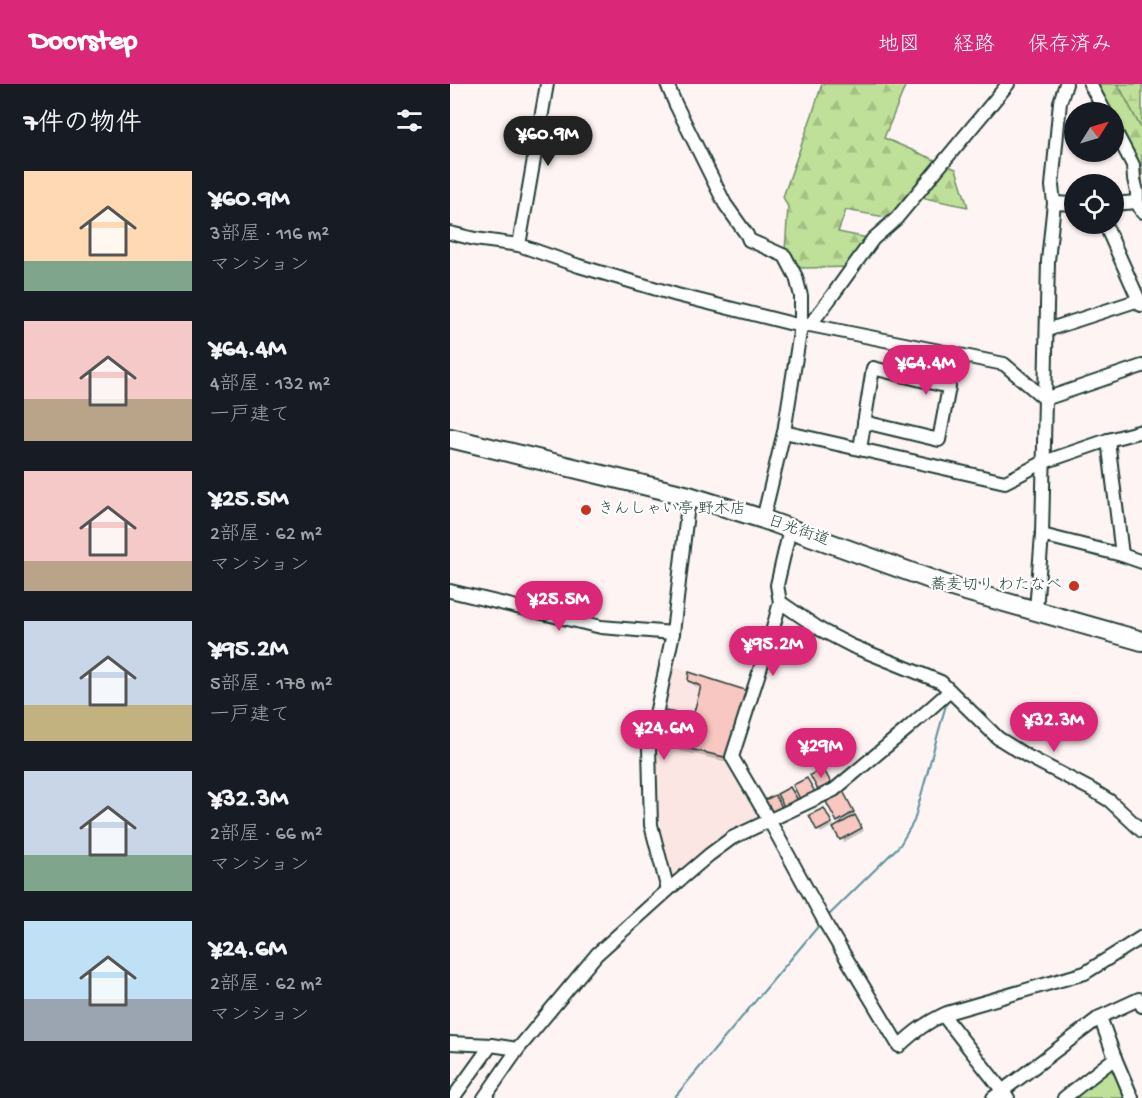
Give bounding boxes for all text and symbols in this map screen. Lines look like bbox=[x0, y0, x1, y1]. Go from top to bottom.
text: Doorstep bbox=[30, 26, 137, 59]
text: 地図 bbox=[878, 34, 920, 59]
text: 経路 bbox=[953, 34, 995, 59]
text: 保存済み bbox=[1028, 34, 1112, 59]
north arrow bbox=[1064, 102, 1124, 162]
map controls bbox=[1064, 102, 1124, 234]
icon: filters bbox=[393, 104, 426, 137]
text: 7件の物件 bbox=[24, 110, 142, 141]
pin: ¥60.9M bbox=[499, 116, 597, 167]
text: ¥60.9M bbox=[518, 124, 578, 147]
button: locate bbox=[1064, 174, 1124, 234]
text: ¥60.9M bbox=[210, 185, 289, 216]
icon: home bbox=[72, 195, 144, 267]
text: 3部屋 · 116 m² bbox=[210, 224, 329, 247]
text: マンション bbox=[210, 255, 309, 278]
text: ¥64.4M bbox=[210, 335, 286, 366]
icon: home bbox=[72, 345, 144, 417]
pin: ¥64.4M bbox=[877, 345, 975, 396]
text: ¥64.4M bbox=[897, 353, 955, 376]
text: 4部屋 · 132 m² bbox=[210, 374, 330, 397]
text: 一戸建て bbox=[210, 405, 290, 428]
text: ¥25.5M bbox=[210, 485, 288, 516]
icon: home bbox=[72, 495, 144, 567]
place label: きんしゃい亭 野木店 bbox=[598, 499, 746, 520]
marker: きんしゃい亭 野木店 bbox=[579, 503, 593, 517]
street label: 日光街道 bbox=[765, 512, 832, 551]
text: 2部屋 · 62 m² bbox=[210, 524, 322, 547]
text: マンション bbox=[210, 555, 309, 578]
place label: 蕎麦切り わたなべ bbox=[930, 575, 1062, 596]
marker: 蕎麦切り わたなべ bbox=[1067, 579, 1081, 593]
pin: ¥25.5M bbox=[510, 581, 608, 632]
text: ¥25.5M bbox=[529, 589, 589, 612]
pin: ¥95.2M bbox=[724, 626, 822, 677]
text: ¥95.2M bbox=[743, 634, 803, 657]
text: ¥95.2M bbox=[210, 635, 288, 666]
icon: home bbox=[72, 645, 144, 717]
text: 5部屋 · 178 m² bbox=[210, 674, 333, 697]
pin: ¥32.3M bbox=[1005, 702, 1103, 753]
text: 一戸建て bbox=[210, 705, 290, 728]
pin: ¥24.6M bbox=[615, 710, 713, 761]
text: ¥32.3M bbox=[1024, 710, 1084, 733]
text: ¥24.6M bbox=[635, 718, 693, 741]
pin: ¥29M bbox=[785, 728, 857, 779]
text: ¥29M bbox=[800, 736, 842, 759]
text: ¥32.3M bbox=[210, 785, 288, 816]
icon: home bbox=[72, 795, 144, 867]
text: 2部屋 · 66 m² bbox=[210, 824, 323, 847]
text: マンション bbox=[210, 855, 309, 878]
text: ¥24.6M bbox=[210, 935, 287, 966]
icon: home bbox=[72, 945, 144, 1017]
text: 2部屋 · 62 m² bbox=[210, 974, 322, 997]
text: マンション bbox=[210, 1005, 309, 1028]

